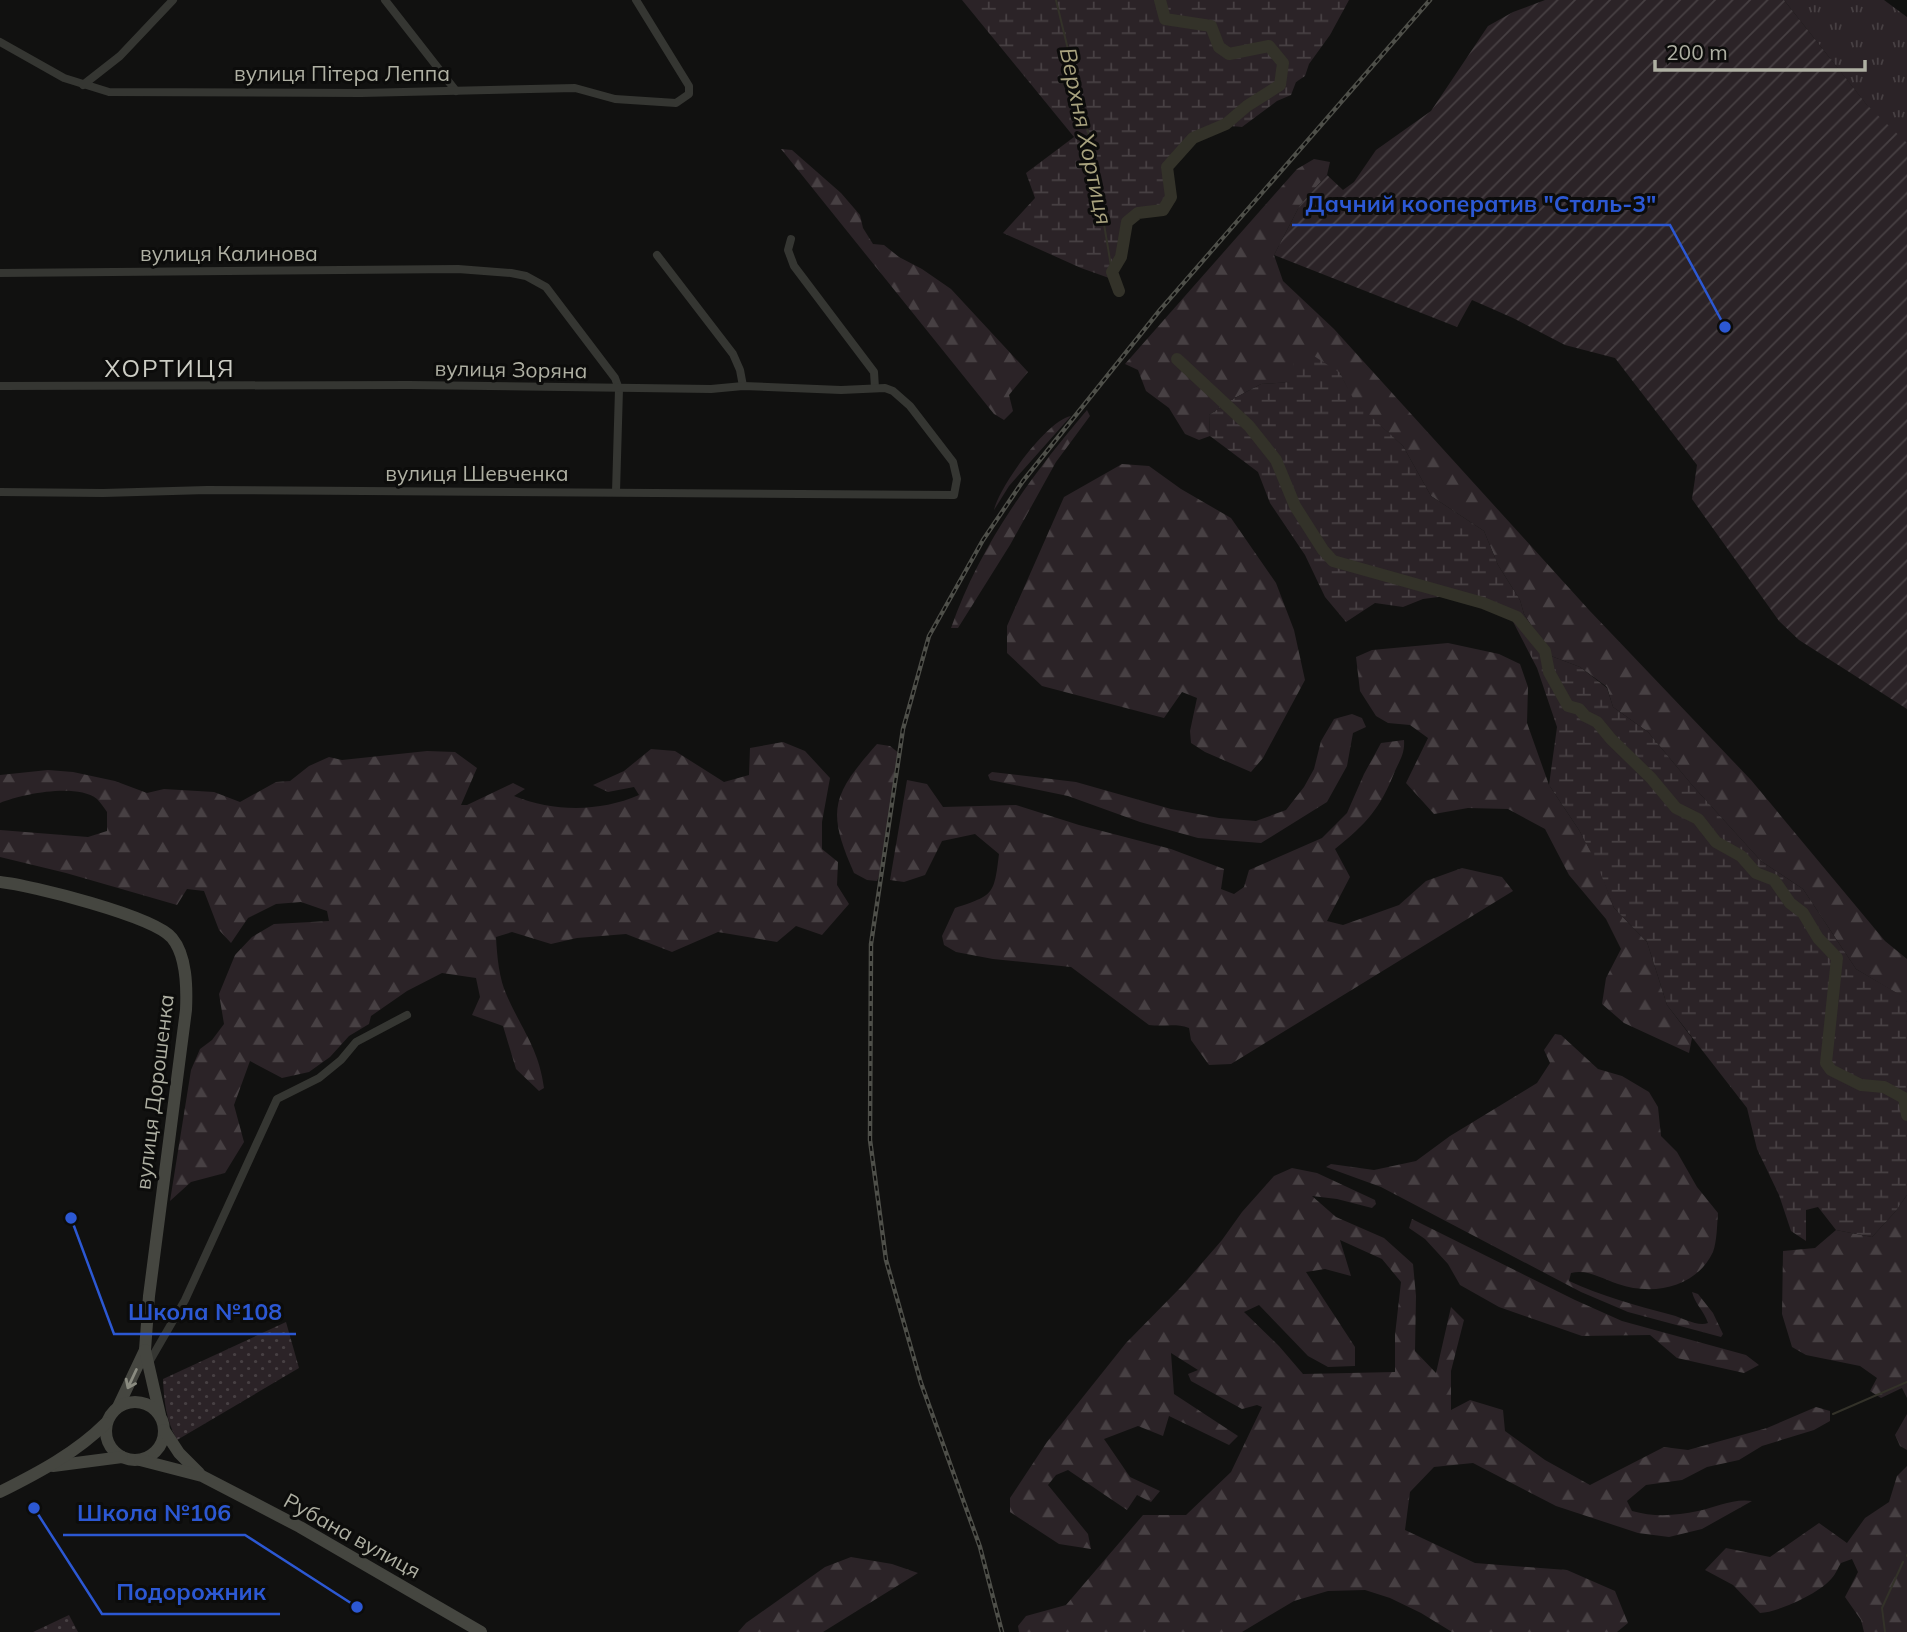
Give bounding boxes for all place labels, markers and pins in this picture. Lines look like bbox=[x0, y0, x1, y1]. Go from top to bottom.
callout: Дачний кооператив "Сталь-3" bbox=[1292, 181, 1670, 225]
callout: Школа №108 bbox=[114, 1290, 296, 1334]
callout: Школа №106 bbox=[63, 1491, 245, 1535]
callout: Подорожник bbox=[102, 1570, 280, 1614]

